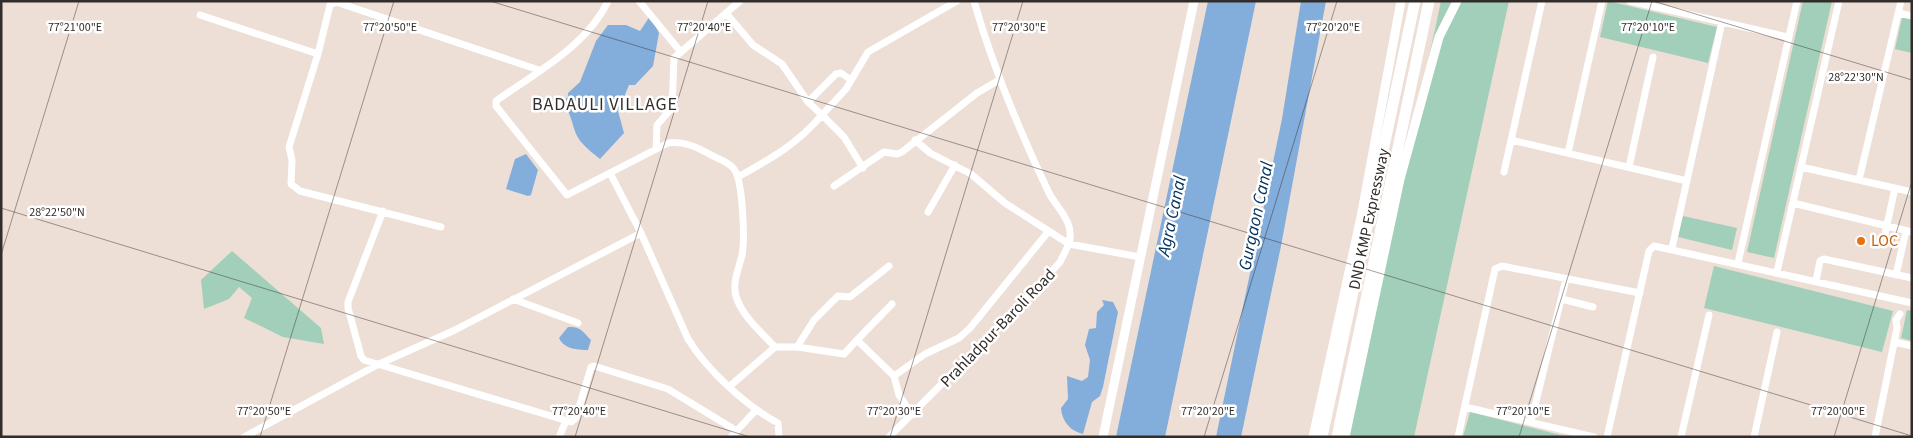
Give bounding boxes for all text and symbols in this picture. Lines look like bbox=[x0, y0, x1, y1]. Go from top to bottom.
text: 77°21'00"E bbox=[48, 19, 102, 36]
text: 77°20'50"E bbox=[363, 19, 417, 36]
text: 77°20'40"E bbox=[677, 19, 731, 36]
text: 77°20'30"E bbox=[992, 19, 1046, 36]
text: 77°20'20"E bbox=[1306, 19, 1360, 36]
text: 77°20'10"E bbox=[1621, 19, 1675, 36]
text: 28°22'30"N bbox=[1828, 69, 1884, 86]
district label: BADAULI VILLAGE bbox=[532, 92, 678, 117]
street label: DND KMP Expressway bbox=[1343, 146, 1395, 292]
water label: Gurgaon Canal bbox=[1232, 159, 1280, 273]
water label: Agra Canal bbox=[1151, 173, 1193, 259]
text: 28°22'50"N bbox=[29, 204, 85, 221]
place label: LOC bbox=[1871, 230, 1898, 252]
marker: LOC bbox=[1855, 235, 1867, 247]
street label: Prahladpur-Baroli Road bbox=[936, 264, 1060, 392]
text: 77°20'50"E bbox=[237, 403, 291, 420]
text: 77°20'40"E bbox=[552, 403, 606, 420]
text: 77°20'30"E bbox=[867, 403, 921, 420]
text: 77°20'20"E bbox=[1181, 403, 1235, 420]
text: 77°20'10"E bbox=[1496, 403, 1550, 420]
text: 77°20'00"E bbox=[1811, 403, 1865, 420]

